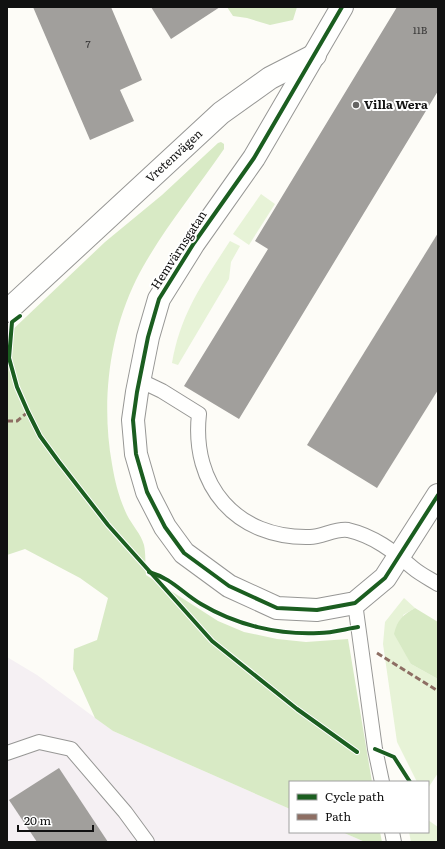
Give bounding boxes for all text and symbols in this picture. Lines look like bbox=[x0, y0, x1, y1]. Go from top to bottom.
house number: 11B bbox=[413, 22, 428, 37]
house number: 7 bbox=[85, 36, 91, 51]
place label: Villa Wera bbox=[364, 95, 428, 113]
marker: Villa Wera bbox=[351, 100, 361, 110]
street label: Vretenvägen bbox=[141, 124, 206, 186]
street label: Hemvärnsgatan bbox=[146, 206, 211, 293]
legend bbox=[289, 781, 429, 833]
text: Cycle path bbox=[325, 787, 385, 805]
scale bar bbox=[18, 807, 93, 833]
text: Path bbox=[325, 807, 351, 825]
text: 20 m bbox=[24, 811, 51, 829]

